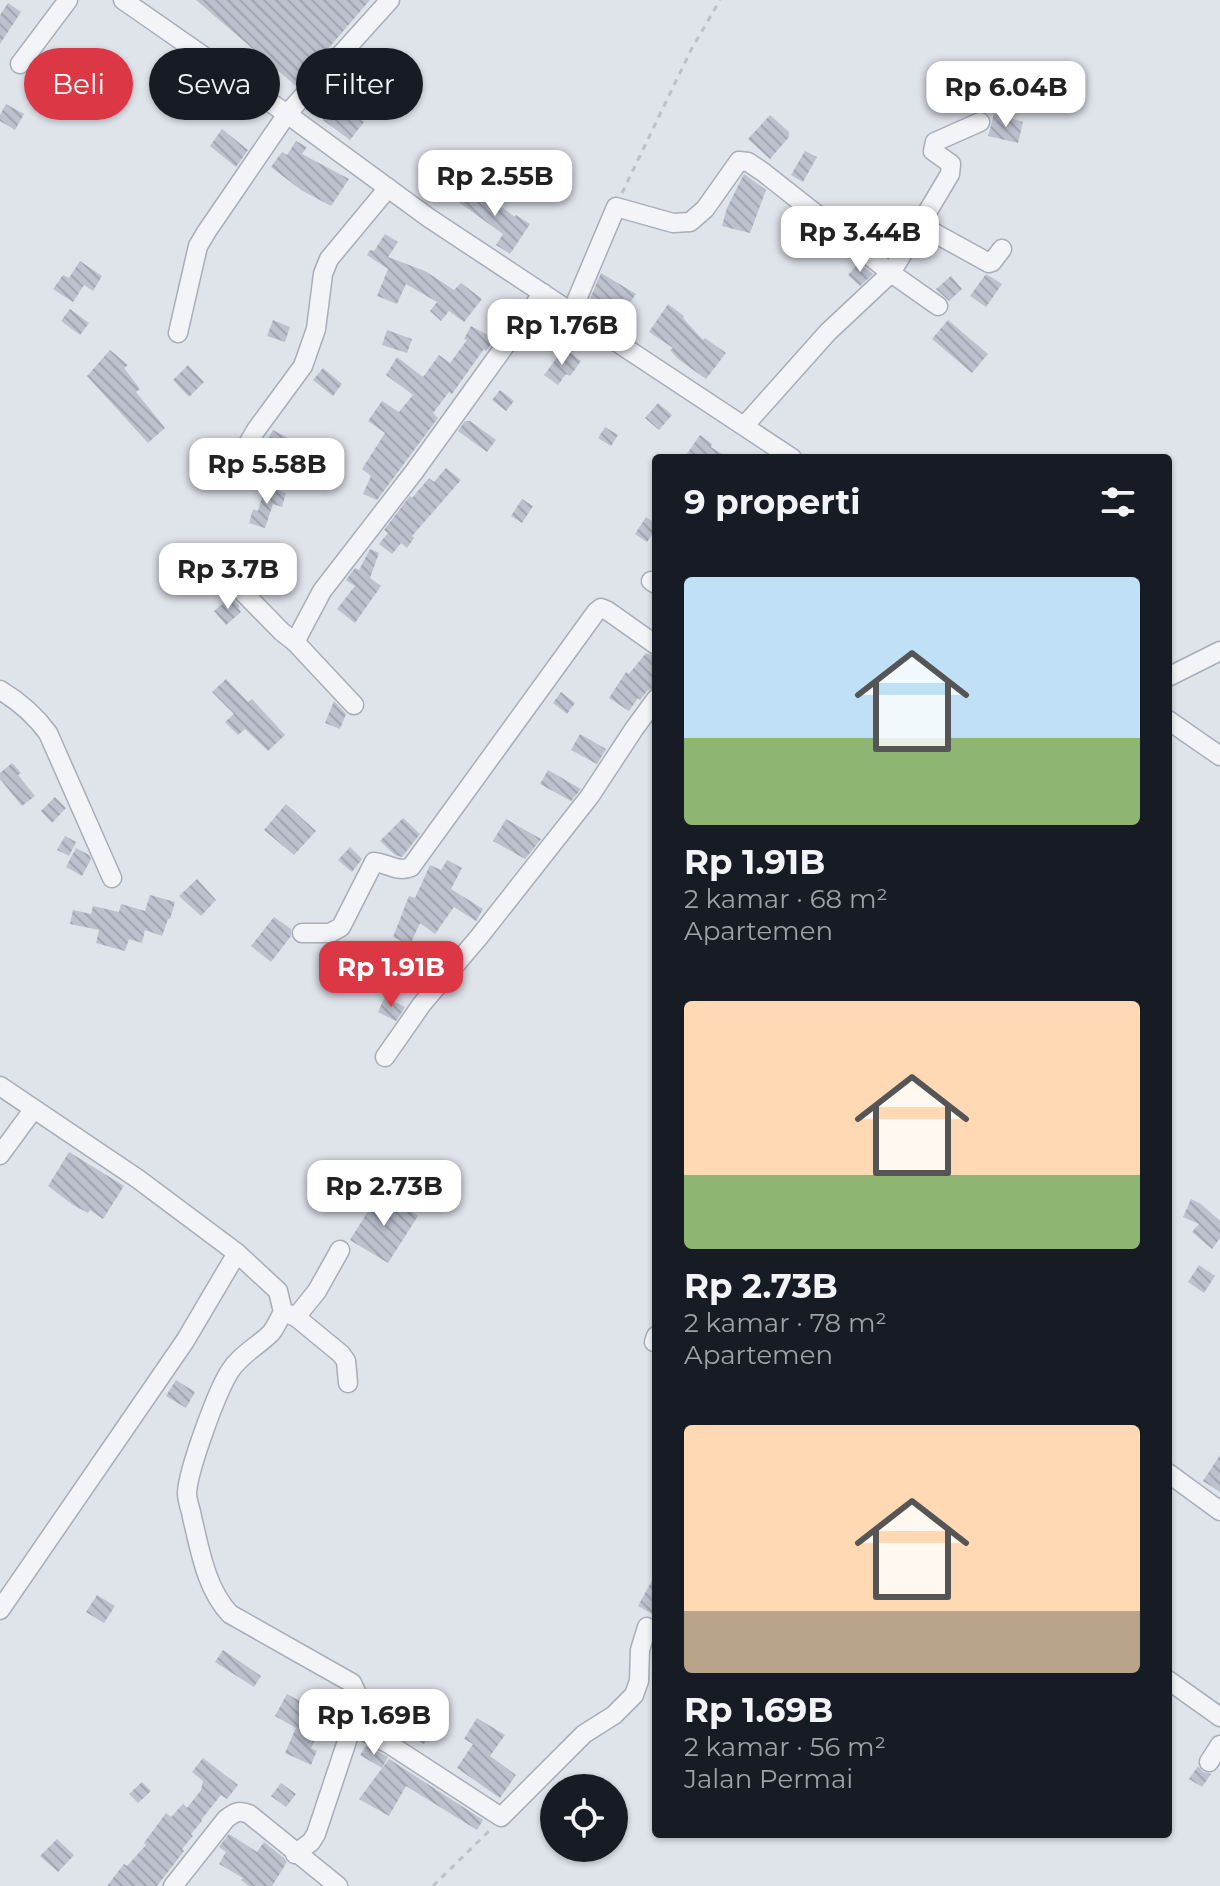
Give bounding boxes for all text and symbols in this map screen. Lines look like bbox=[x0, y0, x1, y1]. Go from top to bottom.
chip: Beli bbox=[24, 48, 133, 120]
chip: Sewa bbox=[149, 48, 280, 120]
chip: Filter bbox=[296, 48, 423, 120]
pin: Rp 6.04B bbox=[923, 61, 1089, 129]
text: Rp 6.04B bbox=[944, 71, 1068, 103]
pin: Rp 2.55B bbox=[412, 150, 578, 218]
text: Rp 2.55B bbox=[436, 160, 554, 192]
pin: Rp 3.44B bbox=[777, 206, 943, 274]
text: Rp 3.44B bbox=[799, 216, 921, 248]
pin: Rp 1.76B bbox=[479, 299, 645, 367]
text: Rp 1.76B bbox=[505, 309, 619, 341]
pin: Rp 5.58B bbox=[184, 438, 350, 506]
text: Rp 5.58B bbox=[207, 448, 327, 480]
icon: filters bbox=[1096, 480, 1140, 524]
text: 9 properti bbox=[684, 481, 860, 523]
pin: Rp 3.7B bbox=[154, 543, 302, 611]
text: Rp 3.7B bbox=[177, 553, 279, 585]
icon: home bbox=[840, 629, 984, 773]
text: Rp 1.91B bbox=[684, 841, 825, 883]
text: 2 kamar · 68 m² bbox=[684, 883, 888, 915]
text: Apartemen bbox=[684, 915, 833, 947]
pin: Rp 1.91B bbox=[308, 941, 474, 1009]
text: Rp 1.91B bbox=[337, 951, 445, 983]
icon: home bbox=[840, 1053, 984, 1197]
pin: Rp 2.73B bbox=[301, 1160, 467, 1228]
text: Rp 2.73B bbox=[325, 1170, 443, 1202]
text: Rp 2.73B bbox=[684, 1265, 838, 1307]
text: 2 kamar · 78 m² bbox=[684, 1307, 887, 1339]
text: Apartemen bbox=[684, 1339, 833, 1371]
icon: home bbox=[840, 1477, 984, 1621]
pin: Rp 1.69B bbox=[291, 1689, 457, 1757]
text: Rp 1.69B bbox=[684, 1689, 833, 1731]
text: Rp 1.69B bbox=[317, 1699, 431, 1731]
text: 2 kamar · 56 m² bbox=[684, 1731, 886, 1763]
text: Jalan Permai bbox=[684, 1763, 853, 1795]
map controls bbox=[540, 1774, 628, 1862]
button: locate bbox=[540, 1774, 628, 1862]

